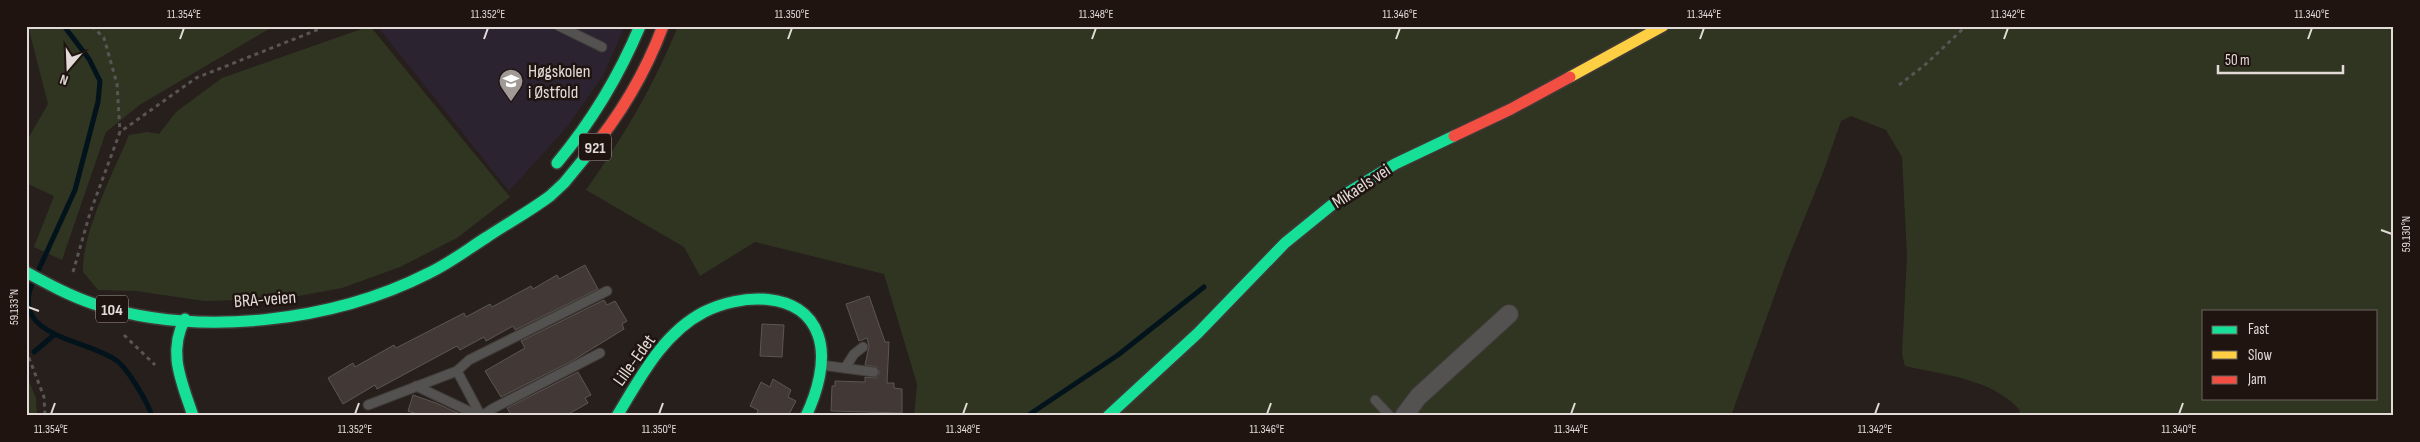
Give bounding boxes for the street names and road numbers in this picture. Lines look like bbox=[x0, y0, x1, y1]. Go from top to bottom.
road number: 921 bbox=[579, 134, 611, 160]
street label: Mikaels vei bbox=[1328, 160, 1394, 213]
street label: BRA-veien bbox=[233, 287, 297, 312]
road number: 104 bbox=[96, 296, 128, 322]
street label: Lille-Edet bbox=[609, 330, 660, 390]

